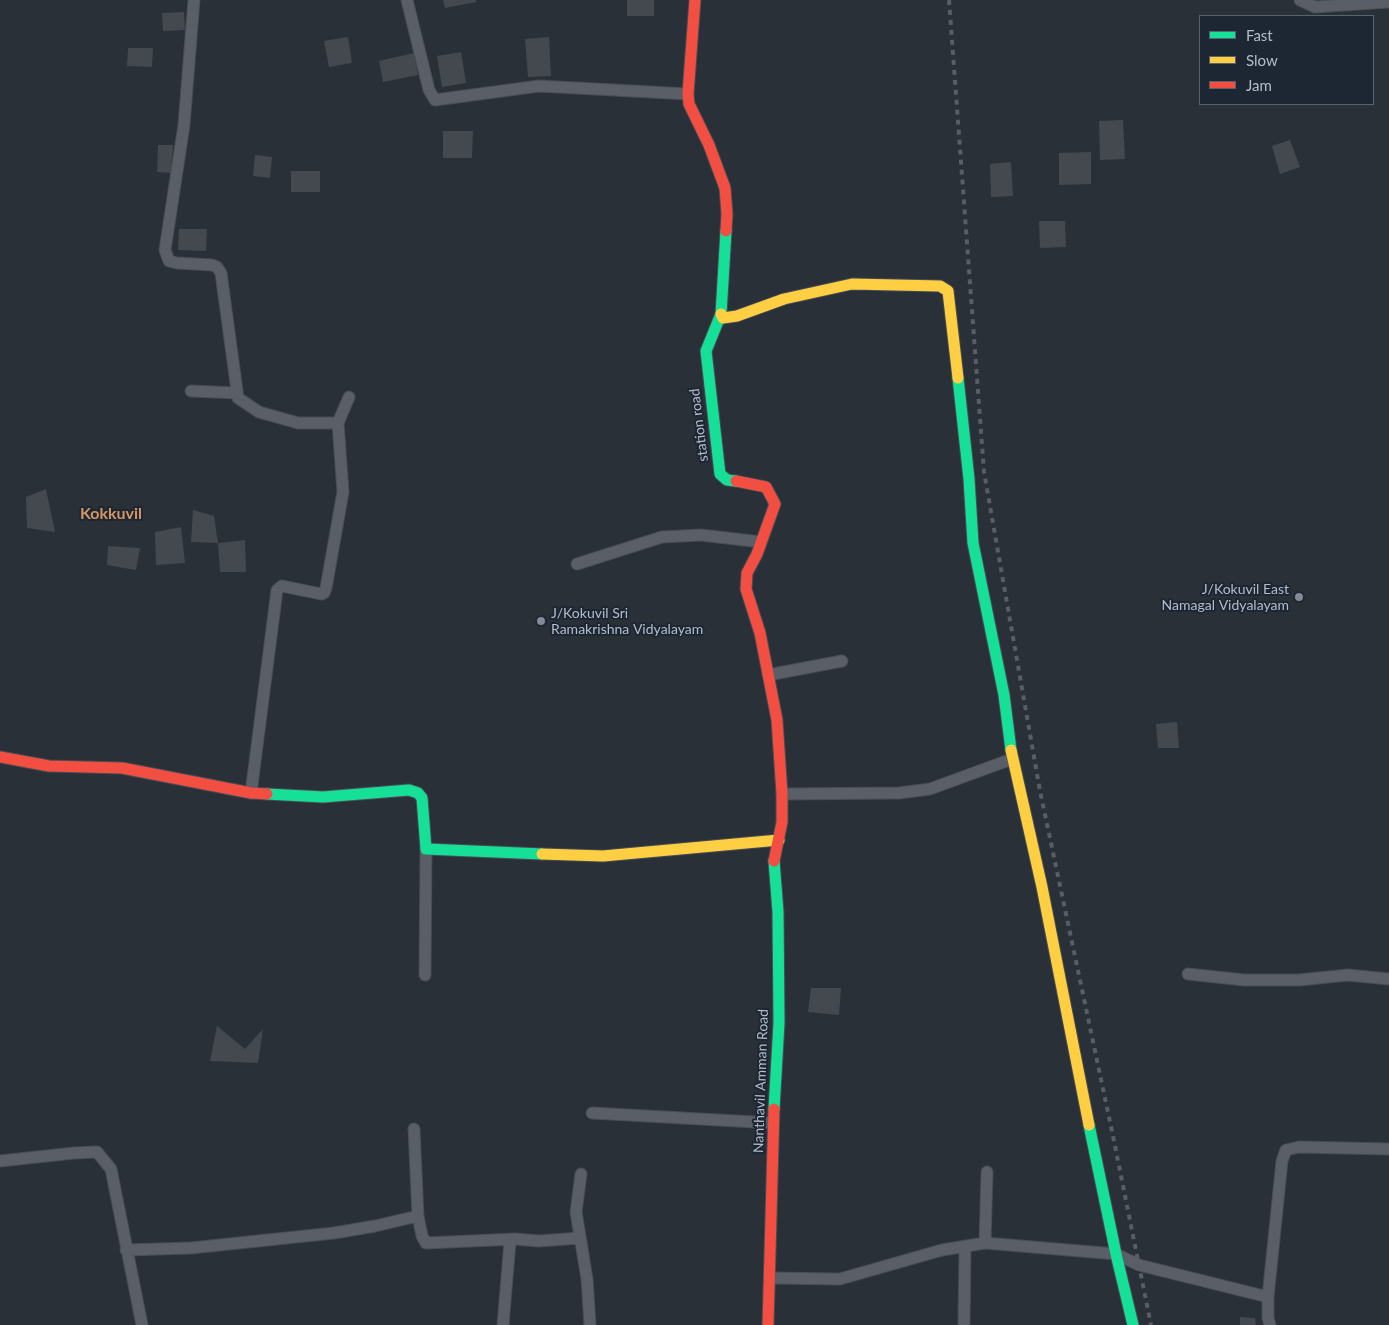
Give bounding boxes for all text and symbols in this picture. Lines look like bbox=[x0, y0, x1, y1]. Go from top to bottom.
legend bbox=[1199, 15, 1374, 105]
text: Fast bbox=[1246, 26, 1273, 44]
text: Slow bbox=[1246, 51, 1278, 69]
text: Jam bbox=[1246, 76, 1272, 94]
street label: station road bbox=[686, 388, 712, 462]
district label: Kokkuvil bbox=[80, 504, 142, 524]
place label: J/Kokuvil East Namagal Vidyalayam bbox=[1162, 581, 1289, 614]
marker: J/Kokuvil East Namagal Vidyalayam bbox=[1293, 591, 1305, 603]
place label: J/Kokuvil Sri Ramakrishna Vidyalayam bbox=[551, 605, 703, 638]
marker: J/Kokuvil Sri Ramakrishna Vidyalayam bbox=[535, 615, 547, 627]
street label: Nanthavil Amman Road bbox=[750, 1009, 772, 1153]

